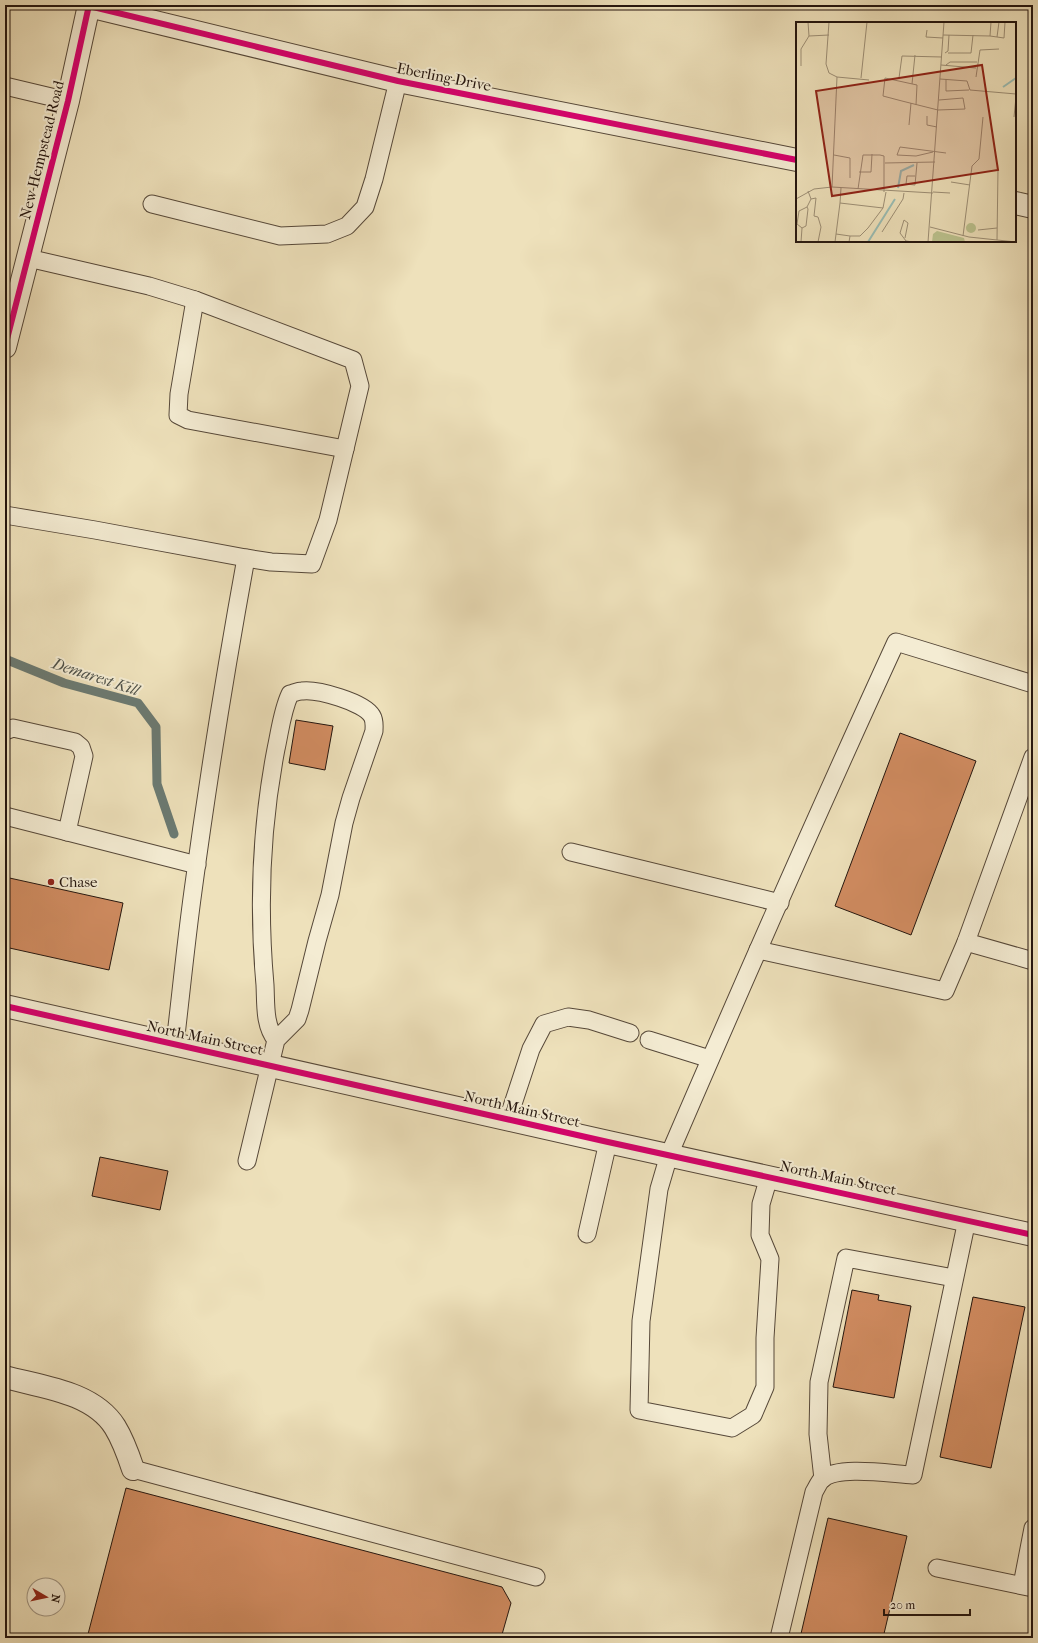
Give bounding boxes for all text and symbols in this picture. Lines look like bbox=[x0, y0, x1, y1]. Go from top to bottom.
inset map bbox=[796, 22, 1016, 242]
street label: Eberling Drive bbox=[395, 59, 493, 95]
street label: New Hempstead Road bbox=[16, 78, 68, 221]
water label: Demarest Kill bbox=[49, 653, 144, 700]
place label: Chase bbox=[59, 873, 98, 891]
marker: Chase bbox=[46, 877, 56, 887]
street label: North Main Street bbox=[145, 1017, 266, 1059]
street label: North Main Street bbox=[462, 1087, 582, 1131]
street label: North Main Street bbox=[778, 1157, 899, 1199]
north arrow bbox=[26, 1577, 66, 1617]
scale bar bbox=[884, 1591, 970, 1617]
text: N bbox=[48, 1593, 62, 1604]
text: 20 m bbox=[890, 1598, 915, 1612]

